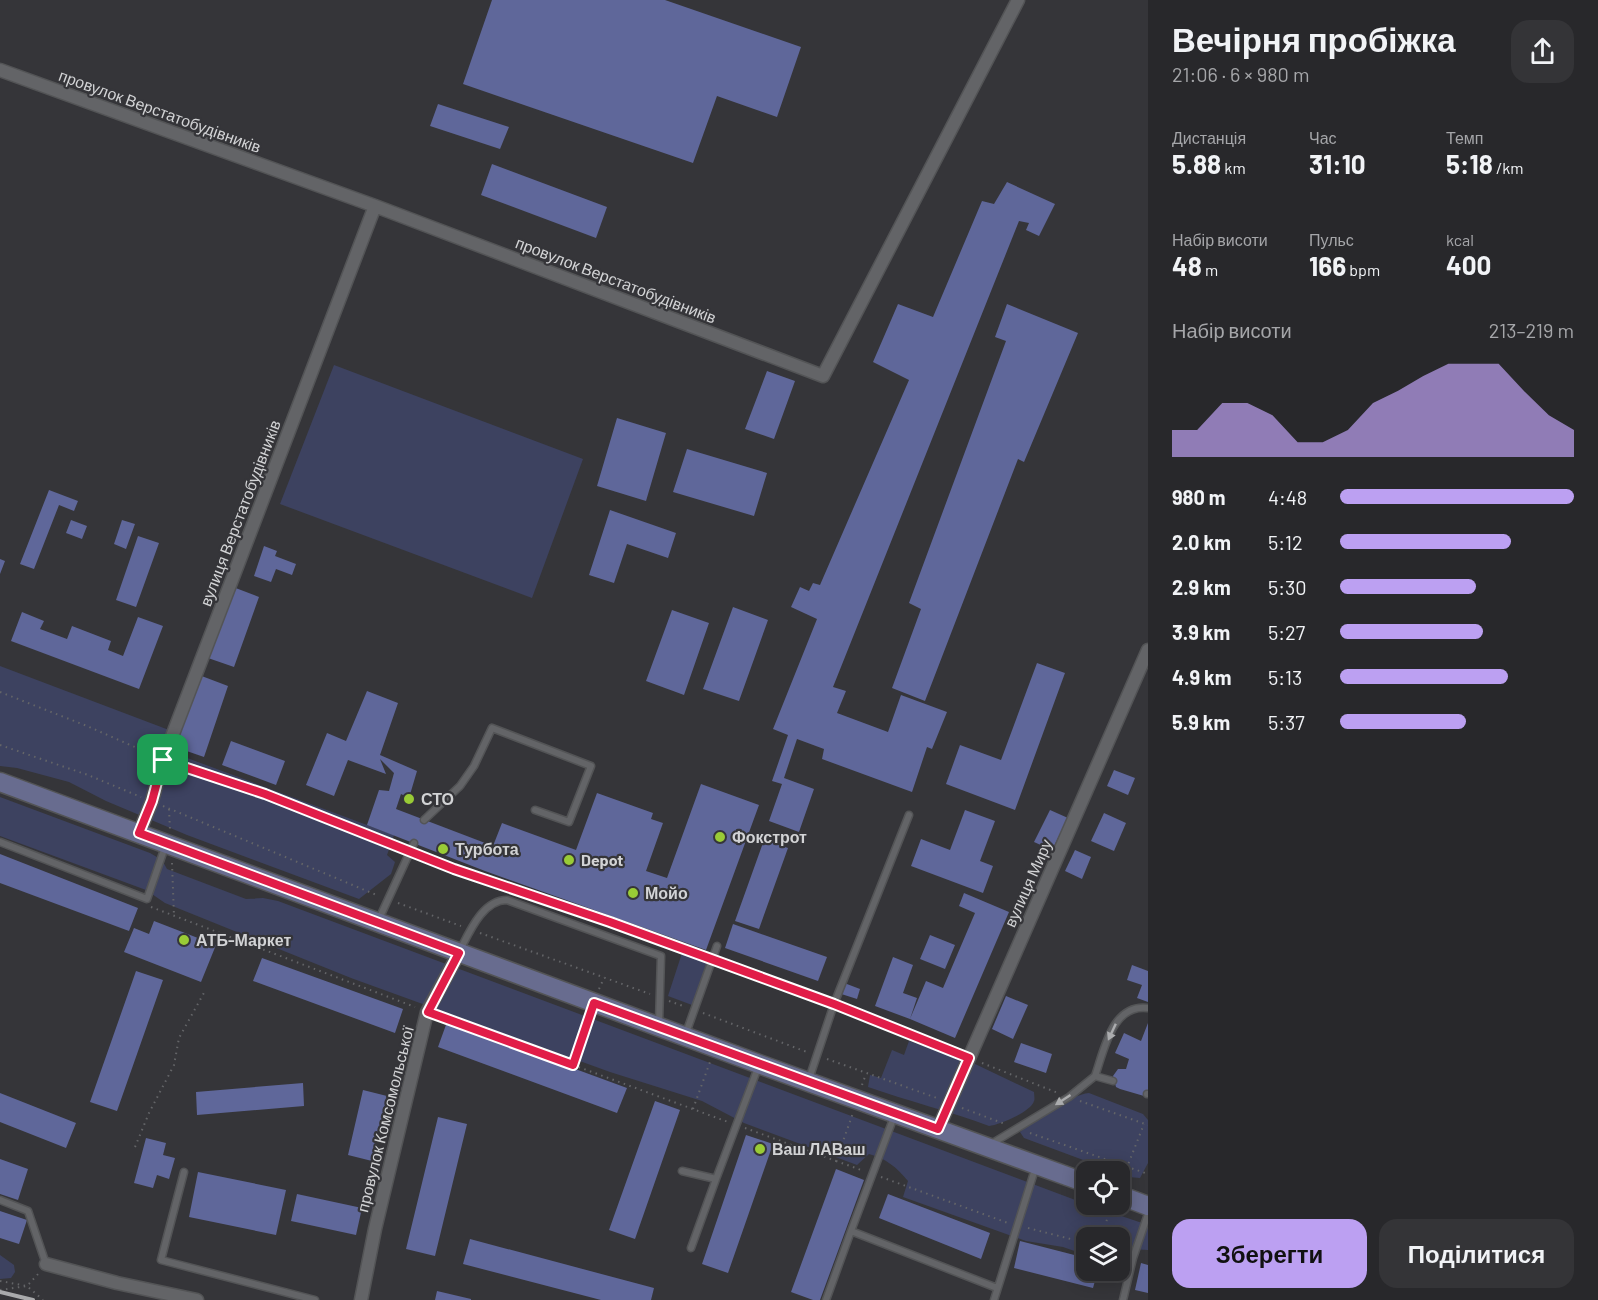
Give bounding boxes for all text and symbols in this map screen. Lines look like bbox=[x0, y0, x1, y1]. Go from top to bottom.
text: Вечірня пробіжка bbox=[1172, 19, 1456, 59]
button: share bbox=[1511, 20, 1574, 83]
text: 21:06 · 6 × 980 m bbox=[1172, 62, 1309, 86]
street label: провулок Верстатобудівників bbox=[57, 65, 264, 156]
text: Дистанція bbox=[1172, 128, 1246, 147]
text: Час bbox=[1309, 128, 1337, 147]
text: Темп bbox=[1446, 128, 1483, 147]
text: 5.88 bbox=[1172, 148, 1221, 179]
text: 31:10 bbox=[1309, 148, 1366, 179]
text: 5:18 bbox=[1446, 148, 1493, 179]
text: km bbox=[1221, 158, 1246, 177]
text: /km bbox=[1493, 158, 1524, 177]
text: Набір висоти bbox=[1172, 230, 1268, 249]
text: Пульс bbox=[1309, 230, 1354, 249]
text: kcal bbox=[1446, 230, 1474, 249]
street label: провулок Верстатобудівників bbox=[513, 232, 719, 327]
text: 400 bbox=[1446, 249, 1491, 280]
text: 48 bbox=[1172, 250, 1202, 281]
text: 166 bbox=[1309, 250, 1346, 281]
text: m bbox=[1202, 260, 1218, 279]
text: bpm bbox=[1346, 260, 1380, 279]
text: Набір висоти bbox=[1172, 318, 1292, 342]
text: 213–219 m bbox=[1489, 318, 1574, 342]
street label: вулиця Верстатобудівників bbox=[195, 417, 284, 609]
text: 980 m bbox=[1172, 485, 1226, 509]
text: 4:48 bbox=[1268, 485, 1307, 509]
text: 2.0 km bbox=[1172, 530, 1231, 554]
text: 5:12 bbox=[1268, 530, 1303, 554]
text: 2.9 km bbox=[1172, 575, 1231, 599]
text: 5:30 bbox=[1268, 575, 1307, 599]
text: 3.9 km bbox=[1172, 620, 1230, 644]
text: 5:27 bbox=[1268, 620, 1305, 644]
text: 4.9 km bbox=[1172, 665, 1231, 689]
text: 5:13 bbox=[1268, 665, 1302, 689]
text: 5.9 km bbox=[1172, 710, 1230, 734]
text: 5:37 bbox=[1268, 710, 1305, 734]
pin bbox=[137, 734, 188, 785]
icon: arrive bbox=[146, 743, 179, 776]
place label: СТО bbox=[421, 789, 454, 808]
marker: СТО bbox=[402, 792, 416, 806]
place label: Фокстрот bbox=[732, 827, 807, 846]
marker: Фокстрот bbox=[713, 830, 727, 844]
street label: вулиця Миру bbox=[1000, 836, 1055, 930]
place label: Турбота bbox=[455, 839, 519, 858]
marker: Турбота bbox=[436, 842, 450, 856]
place label: Depot bbox=[581, 850, 623, 869]
marker: Depot bbox=[562, 853, 576, 867]
place label: Мойо bbox=[645, 883, 688, 902]
marker: Мойо bbox=[626, 886, 640, 900]
place label: АТБ-Маркет bbox=[196, 930, 291, 949]
marker: АТБ-Маркет bbox=[177, 933, 191, 947]
street label: провулок Комсомольської bbox=[352, 1023, 417, 1214]
one-way arrow bbox=[1107, 1023, 1116, 1040]
one-way arrow bbox=[1056, 1094, 1072, 1106]
place label: Ваш ЛАВаш bbox=[772, 1139, 866, 1158]
marker: Ваш ЛАВаш bbox=[753, 1142, 767, 1156]
map controls bbox=[1076, 1161, 1130, 1281]
button: locate bbox=[1076, 1161, 1130, 1215]
button: Зберегти bbox=[1172, 1219, 1367, 1288]
button: Поділитися bbox=[1379, 1219, 1574, 1288]
button: layers bbox=[1076, 1227, 1130, 1281]

